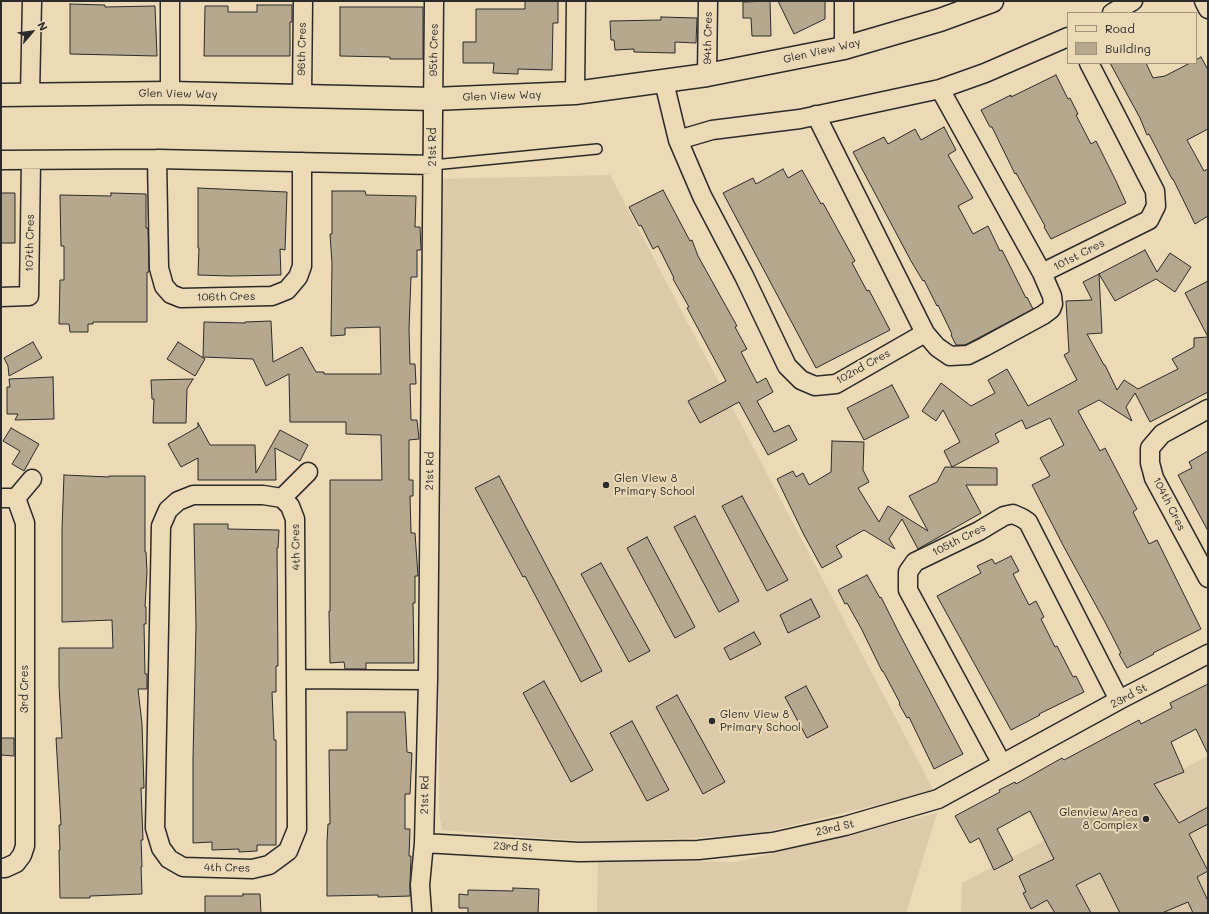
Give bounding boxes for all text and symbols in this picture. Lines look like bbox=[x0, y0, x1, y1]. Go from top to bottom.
street label: 94th Cres bbox=[701, 11, 715, 65]
north arrow bbox=[12, 12, 52, 52]
legend bbox=[1067, 12, 1197, 64]
text: N bbox=[34, 19, 52, 33]
text: Road bbox=[1105, 20, 1135, 36]
street label: 96th Cres bbox=[295, 22, 309, 76]
street label: 95th Cres bbox=[427, 23, 441, 77]
street label: Glen View Way bbox=[782, 36, 862, 66]
text: Building bbox=[1105, 40, 1151, 56]
street label: Glen View Way bbox=[138, 87, 218, 101]
street label: Glen View Way bbox=[462, 88, 542, 104]
street label: 21st Rd bbox=[426, 128, 440, 166]
street label: 107th Cres bbox=[23, 214, 37, 272]
street label: 101st Cres bbox=[1051, 236, 1107, 274]
street label: 106th Cres bbox=[197, 290, 255, 304]
street label: 102nd Cres bbox=[834, 347, 892, 387]
street label: 21st Rd bbox=[423, 452, 437, 490]
place label: Glen View 8 Primary School bbox=[614, 472, 695, 498]
street label: 104th Cres bbox=[1150, 475, 1188, 533]
marker: Glen View 8 Primary School bbox=[601, 480, 611, 490]
street label: 105th Cres bbox=[930, 521, 988, 559]
street label: 4th Cres bbox=[289, 524, 303, 570]
street label: 3rd Cres bbox=[18, 665, 32, 713]
street label: 23rd St bbox=[1108, 681, 1150, 711]
place label: Glenv View 8 Primary School bbox=[720, 708, 801, 734]
marker: Glenv View 8 Primary School bbox=[707, 716, 717, 726]
street label: 21st Rd bbox=[418, 776, 432, 814]
place label: Glenview Area 8 Complex bbox=[1059, 806, 1138, 832]
marker: Glenview Area 8 Complex bbox=[1141, 814, 1151, 824]
street label: 23rd St bbox=[814, 817, 856, 839]
street label: 23rd St bbox=[493, 839, 533, 855]
street label: 4th Cres bbox=[204, 861, 250, 875]

